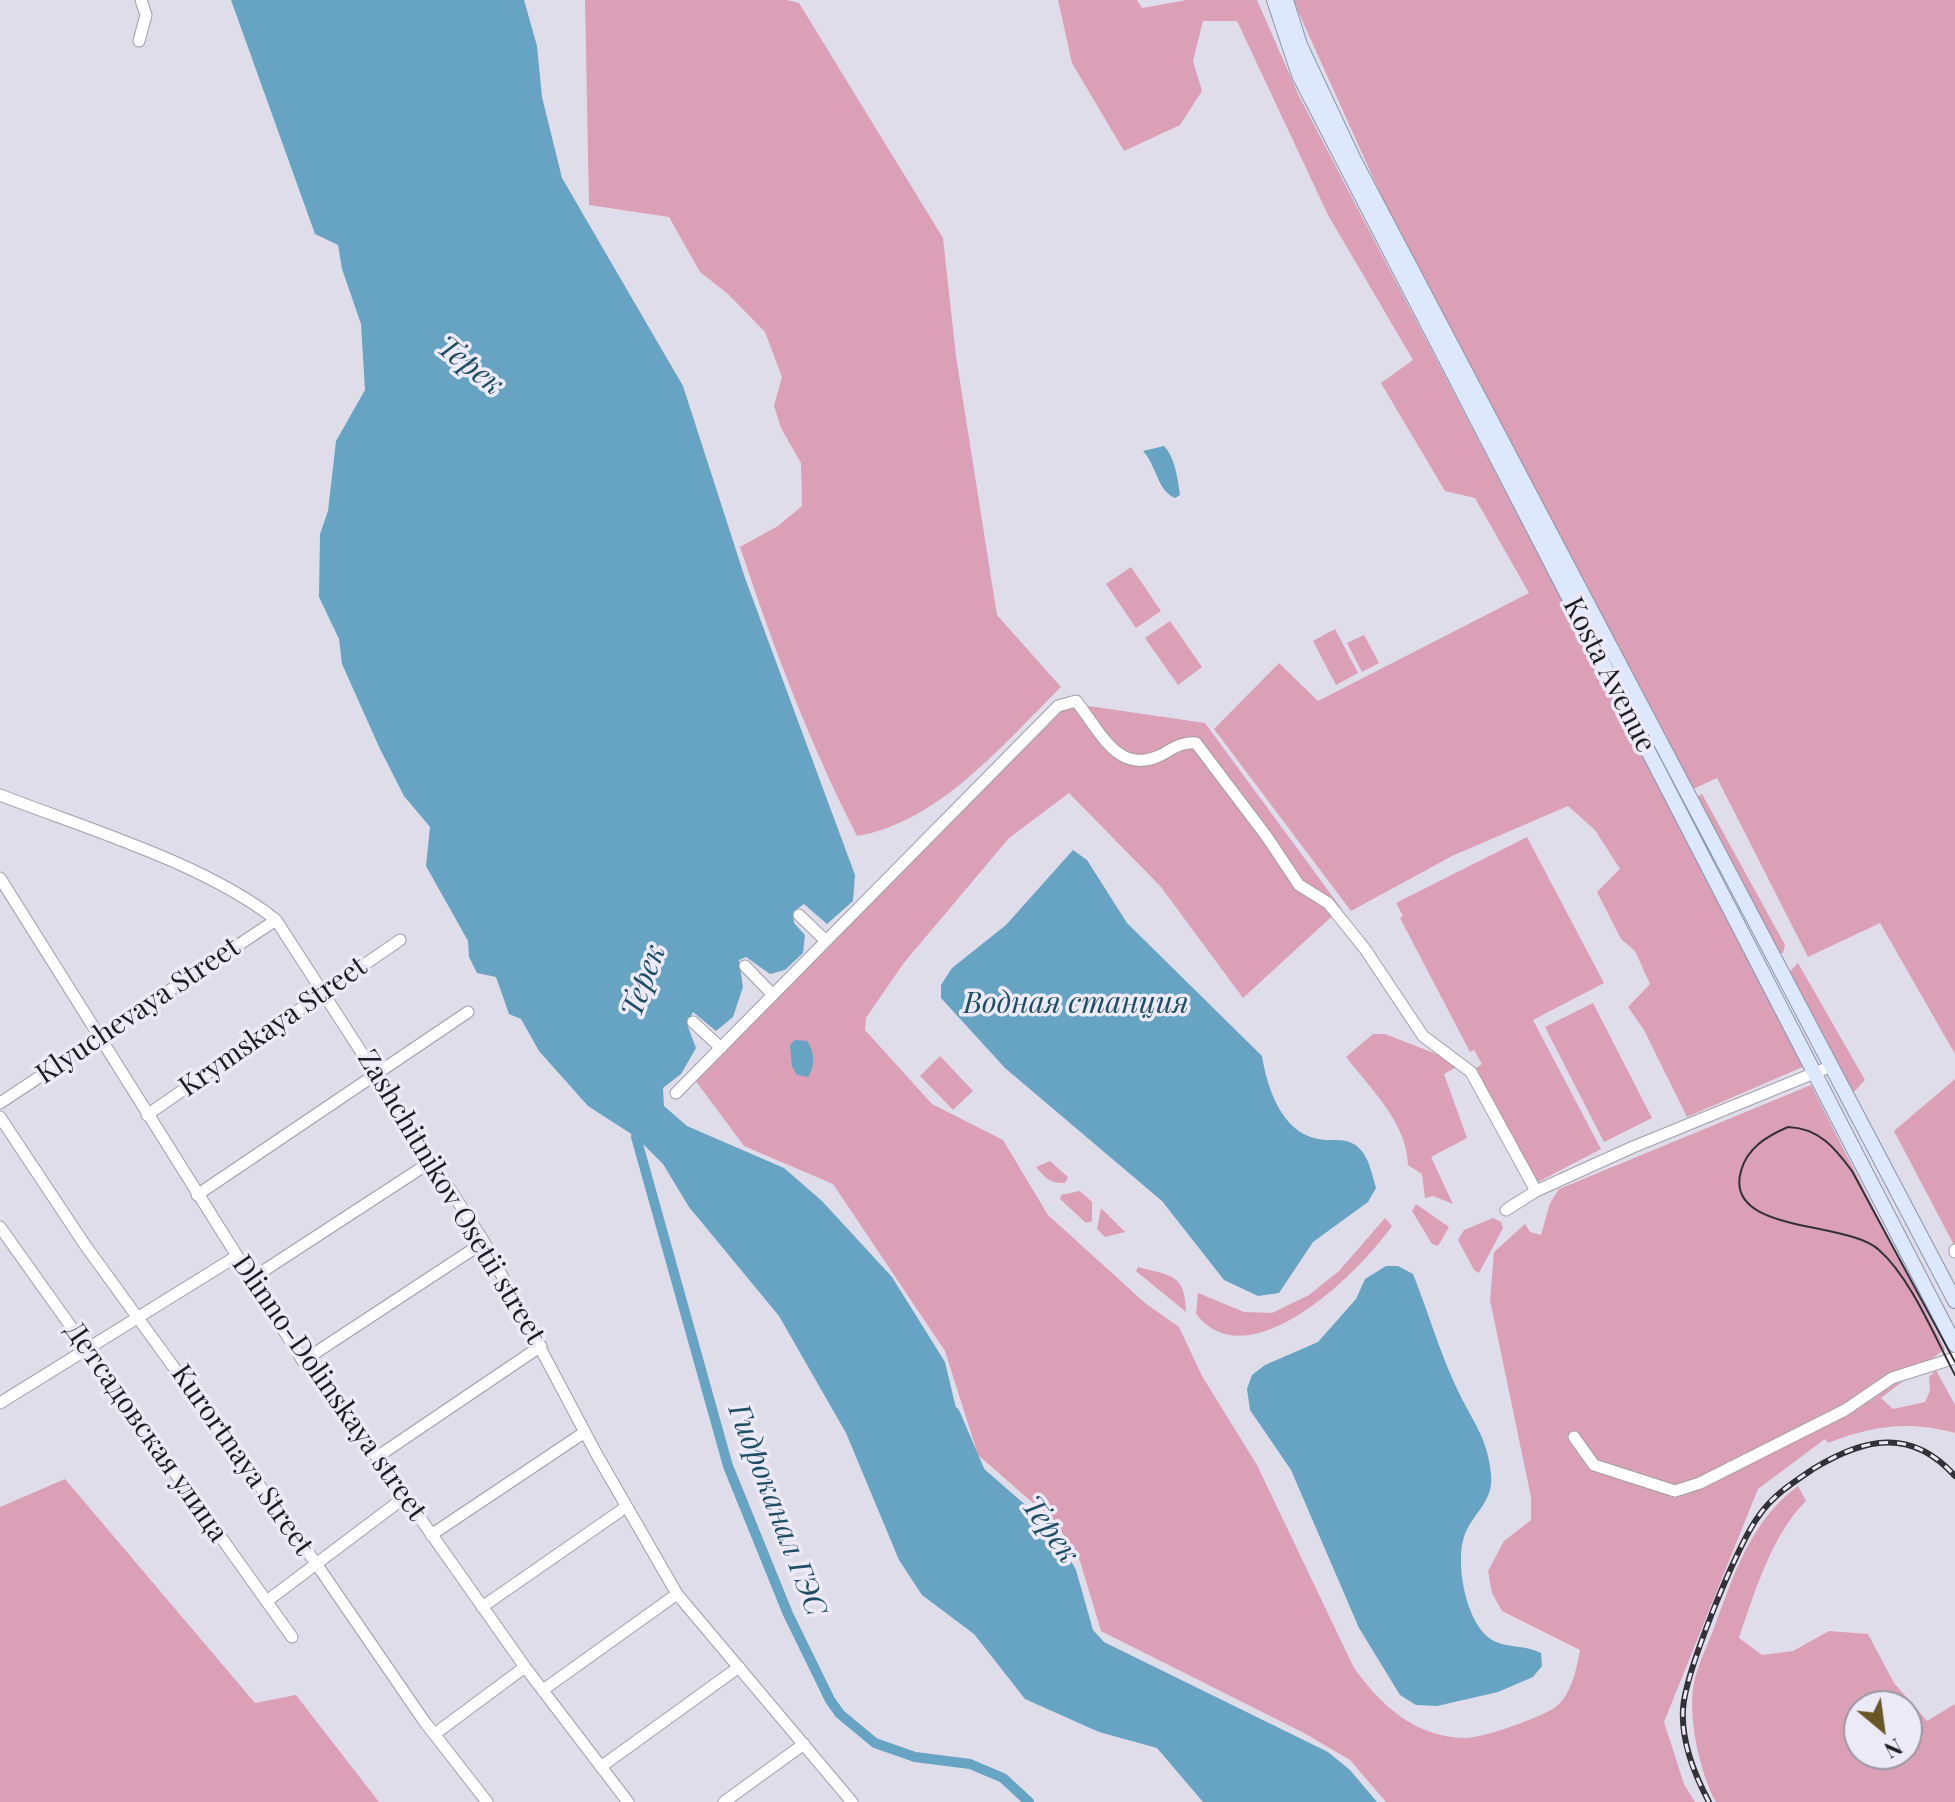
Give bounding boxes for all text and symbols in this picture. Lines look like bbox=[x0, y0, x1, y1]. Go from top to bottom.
water label: Терек bbox=[429, 328, 511, 404]
street label: Kosta Avenue bbox=[1556, 592, 1662, 758]
street label: Klyuchevaya Street bbox=[30, 930, 246, 1092]
water label: Терек bbox=[614, 939, 674, 1023]
street label: Krymskaya Street bbox=[173, 950, 373, 1104]
water label: Водная станция bbox=[963, 986, 1189, 1022]
street label: Zashchitnikov Osetii street bbox=[350, 1044, 552, 1350]
street label: Dlinno-Dolinskaya street bbox=[225, 1249, 433, 1527]
street label: Детсадовская улица bbox=[57, 1316, 235, 1548]
street label: Kurortnaya Street bbox=[164, 1358, 320, 1562]
water label: Гидроканал ГЭС bbox=[720, 1399, 834, 1621]
water label: Терек bbox=[1013, 1489, 1087, 1571]
north arrow bbox=[1843, 1690, 1923, 1770]
text: N bbox=[1879, 1732, 1908, 1766]

